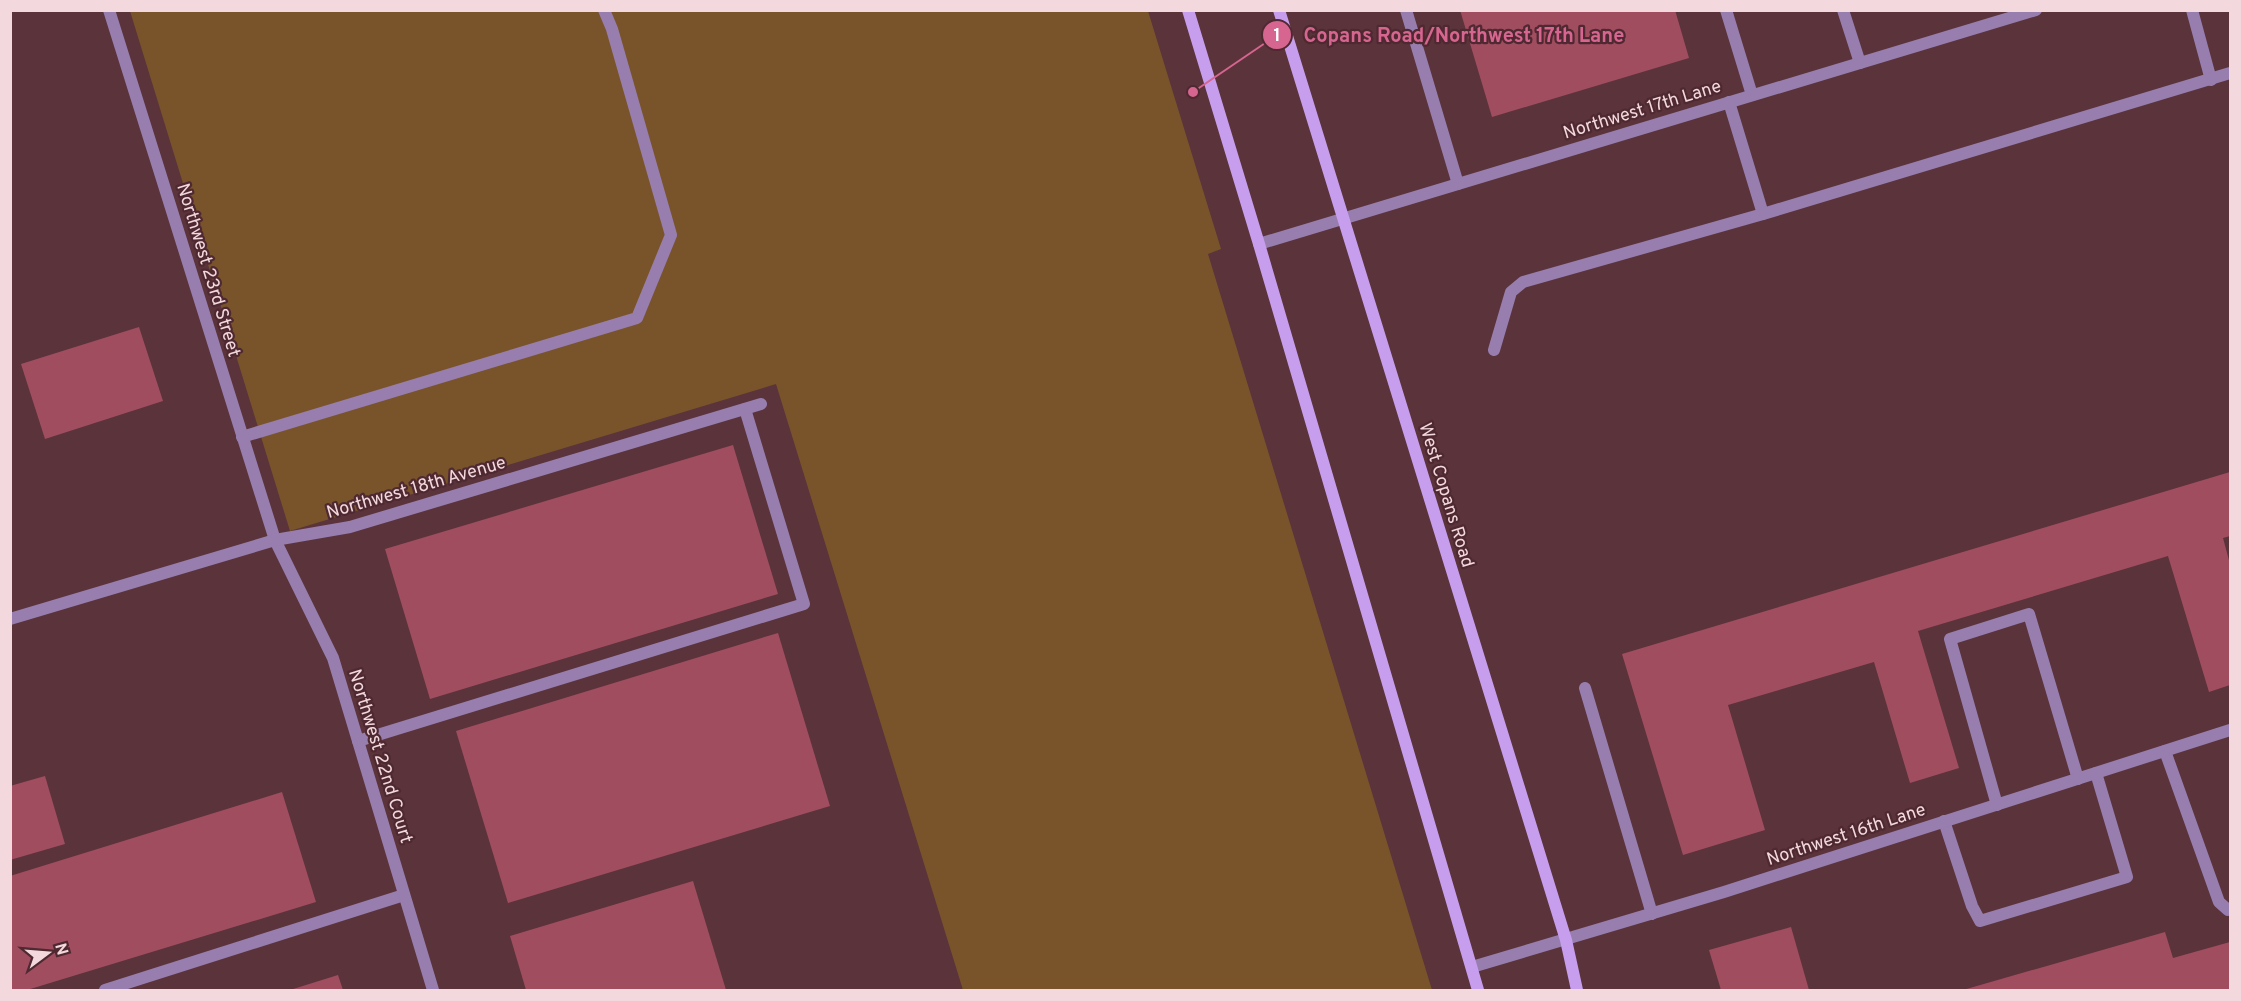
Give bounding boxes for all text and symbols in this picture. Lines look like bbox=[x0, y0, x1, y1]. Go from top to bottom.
callout: Copans Road/Northwest 17th Lane bbox=[1262, 16, 1637, 54]
text: Copans Road/Northwest 17th Lane bbox=[1304, 24, 1624, 50]
text: 1 bbox=[1273, 25, 1281, 48]
street label: Northwest 17th Lane bbox=[1561, 75, 1724, 145]
street label: Northwest 23rd Street bbox=[170, 181, 245, 360]
street label: West Copans Road bbox=[1413, 420, 1478, 570]
street label: Northwest 18th Avenue bbox=[324, 452, 509, 525]
street label: Northwest 22nd Court bbox=[342, 667, 417, 846]
street label: Northwest 16th Lane bbox=[1764, 799, 1929, 872]
north arrow bbox=[18, 923, 78, 983]
text: N bbox=[49, 941, 72, 958]

